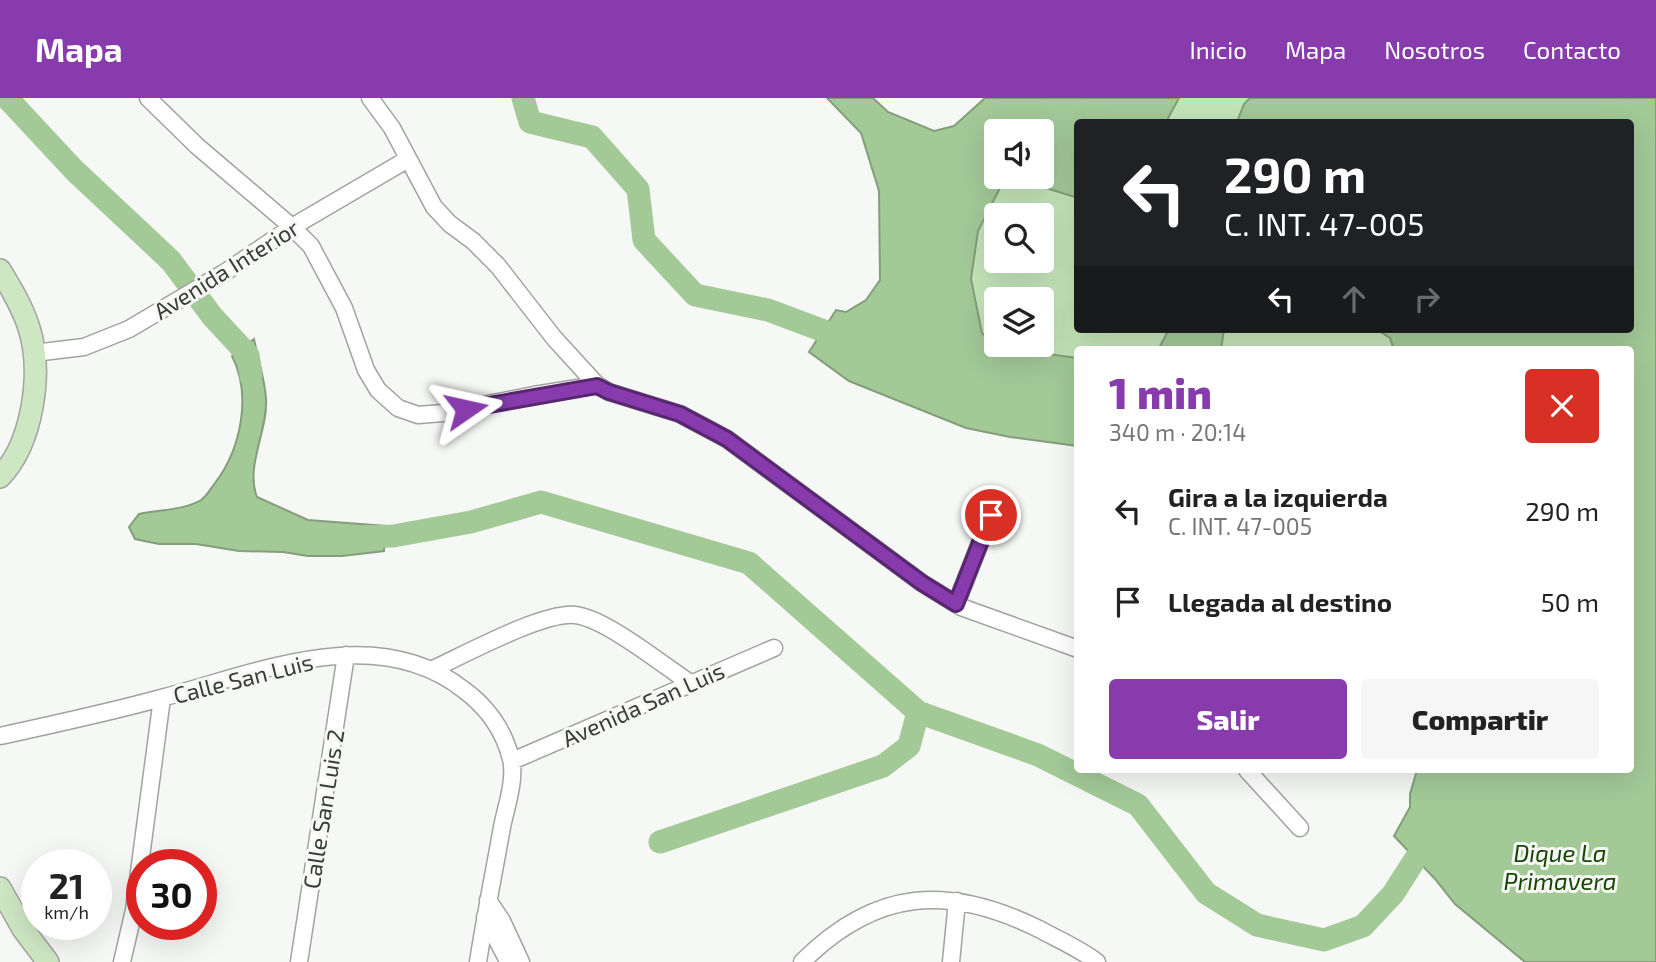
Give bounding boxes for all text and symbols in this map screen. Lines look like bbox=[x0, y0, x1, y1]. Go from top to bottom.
text: Mapa bbox=[35, 29, 123, 69]
text: Inicio bbox=[1189, 35, 1247, 64]
text: Mapa bbox=[1285, 35, 1346, 64]
text: Nosotros bbox=[1384, 35, 1485, 64]
text: Contacto bbox=[1523, 35, 1621, 64]
map controls bbox=[984, 119, 1054, 357]
button: sound bbox=[984, 119, 1054, 189]
text: 290 m bbox=[1224, 144, 1366, 203]
icon: left bbox=[1109, 147, 1200, 238]
button: search bbox=[984, 203, 1054, 273]
text: C. INT. 47-005 bbox=[1224, 204, 1424, 242]
street label: Avenida Interior bbox=[148, 213, 304, 325]
icon: left bbox=[1262, 280, 1300, 318]
icon: ahead bbox=[1335, 280, 1373, 318]
icon: right bbox=[1408, 280, 1446, 318]
button: layers bbox=[984, 287, 1054, 357]
text: 1 min bbox=[1109, 367, 1212, 417]
button: close bbox=[1525, 369, 1599, 443]
position arrow bbox=[429, 372, 503, 446]
text: 340 m · 20:14 bbox=[1109, 418, 1246, 446]
text: Gira a la izquierda bbox=[1168, 481, 1388, 512]
pin bbox=[961, 485, 1021, 545]
icon: left bbox=[1109, 492, 1147, 530]
text: 290 m bbox=[1525, 495, 1599, 526]
icon: arrive bbox=[972, 496, 1010, 534]
text: C. INT. 47-005 bbox=[1168, 512, 1312, 540]
icon: arrive bbox=[1109, 583, 1147, 621]
text: Llegada al destino bbox=[1168, 586, 1392, 617]
text: 50 m bbox=[1541, 586, 1599, 617]
street label: Calle San Luis bbox=[170, 647, 316, 709]
street label: Avenida San Luis bbox=[558, 656, 728, 752]
button: Salir bbox=[1109, 679, 1347, 759]
button: Compartir bbox=[1361, 679, 1599, 759]
street label: Calle San Luis 2 bbox=[297, 727, 349, 891]
water label: Dique La Primavera bbox=[1504, 838, 1616, 895]
speed limit sign: 30 bbox=[126, 849, 217, 940]
text: 21 bbox=[49, 864, 84, 906]
text: km/h bbox=[44, 901, 89, 923]

